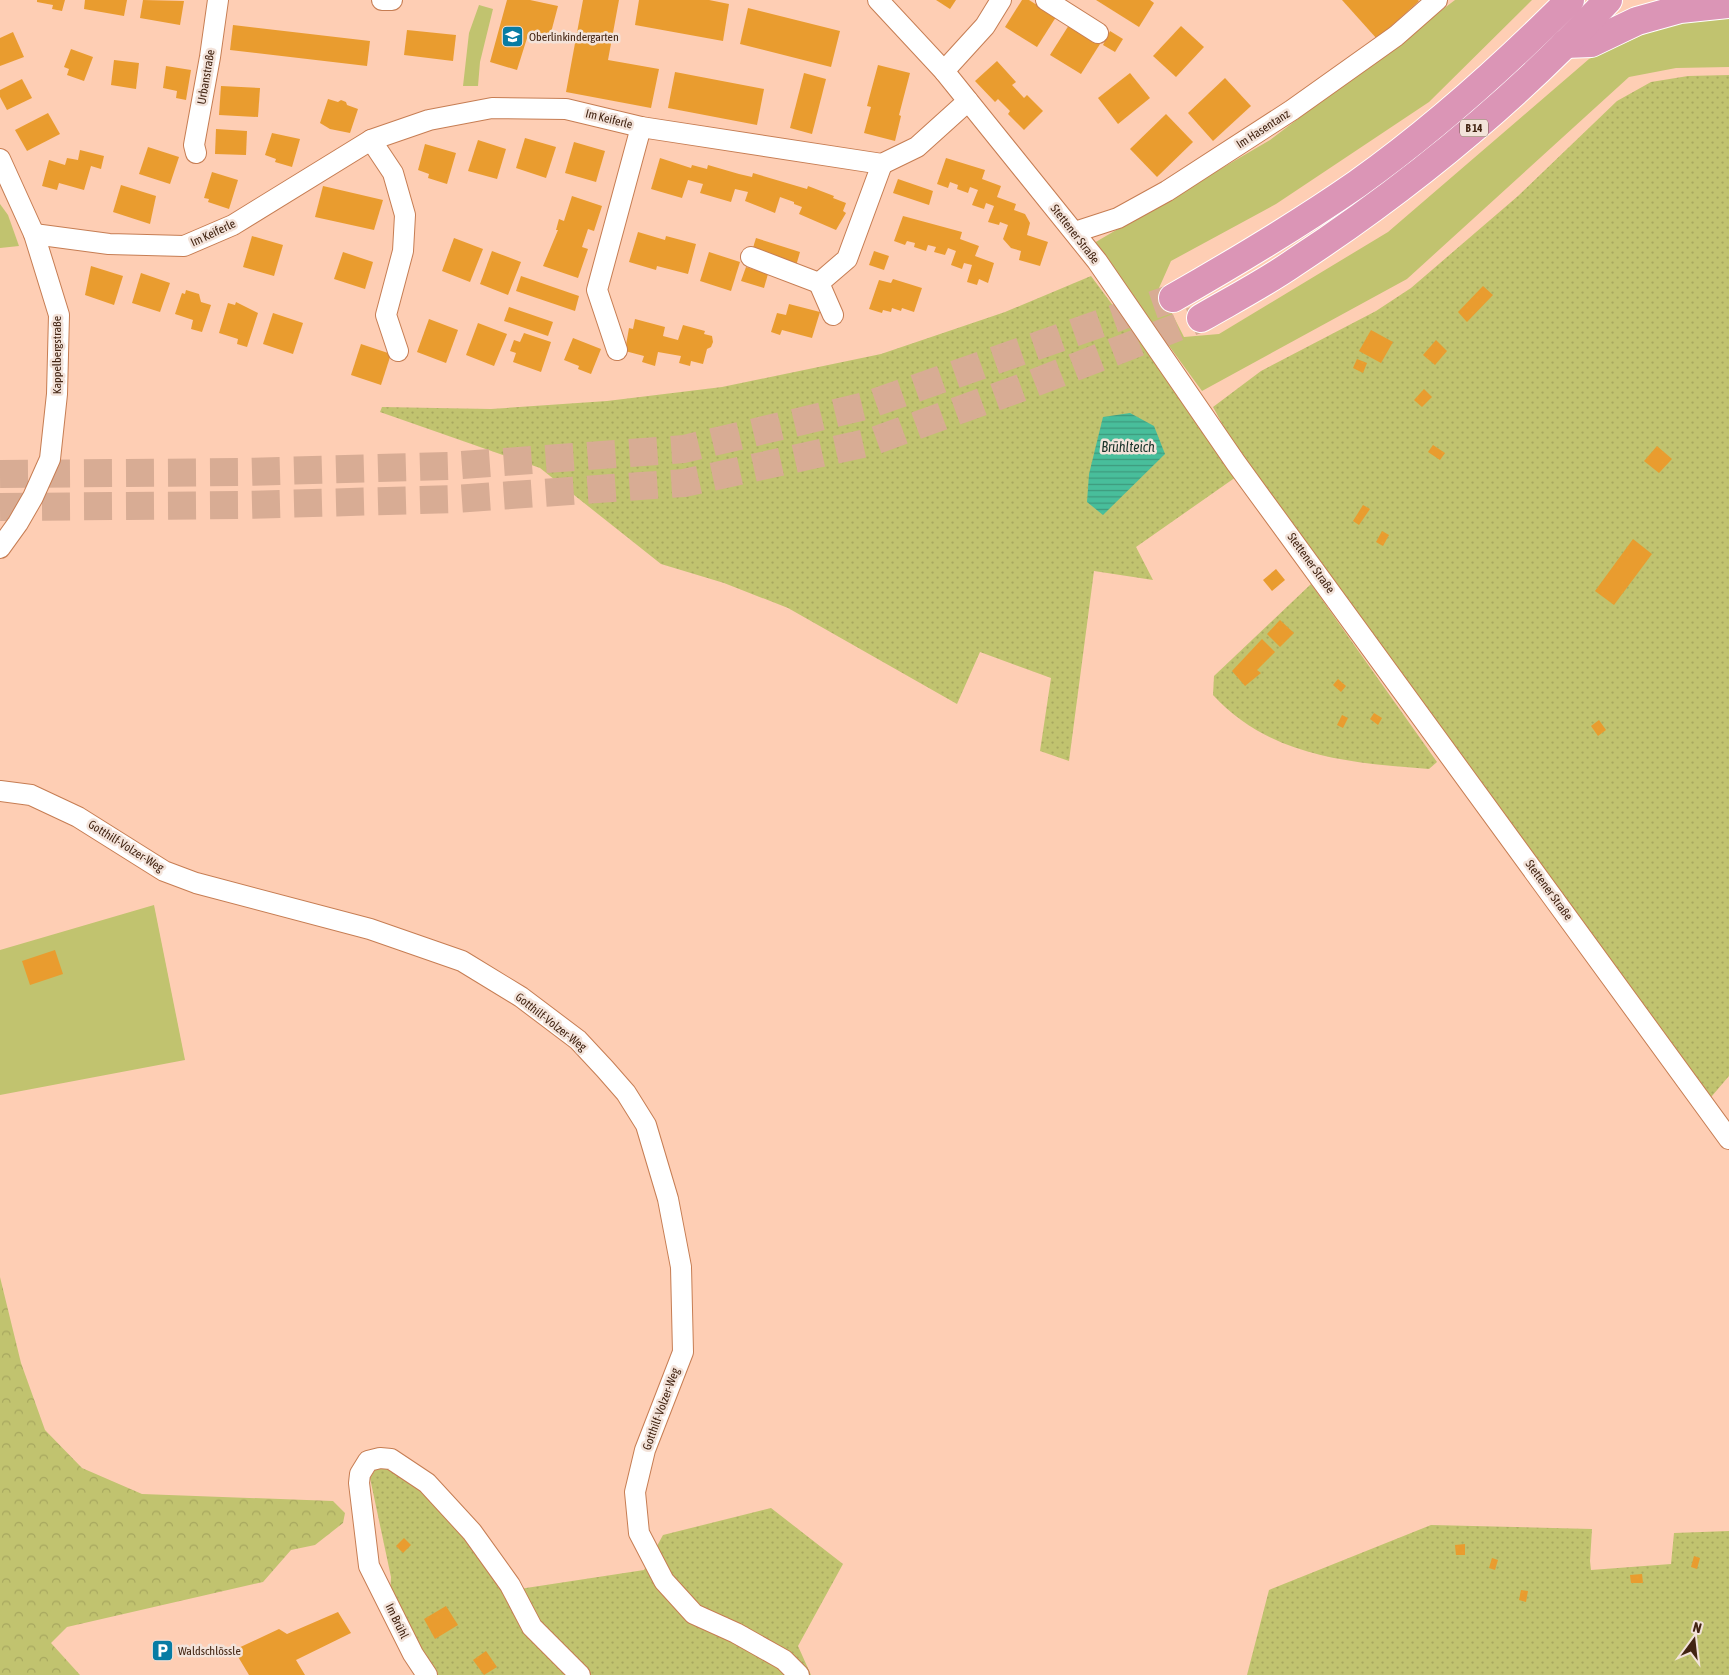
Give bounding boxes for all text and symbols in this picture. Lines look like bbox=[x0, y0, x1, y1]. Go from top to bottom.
school or university icon: Oberlinkindergarten bbox=[501, 25, 525, 49]
place label: Oberlinkindergarten bbox=[529, 30, 619, 44]
street label: Urbanstraße bbox=[194, 49, 218, 105]
street label: Im Keiferle bbox=[584, 106, 634, 132]
street label: Im Hasentanz bbox=[1234, 106, 1293, 151]
road number: B 14 bbox=[1460, 120, 1488, 136]
street label: Stettener Straße bbox=[1048, 202, 1102, 266]
street label: Im Keiferle bbox=[188, 217, 238, 249]
street label: Kappelbergstraße bbox=[50, 316, 64, 394]
water label: Brühlteich bbox=[1101, 439, 1155, 455]
street label: Stettener Straße bbox=[1284, 530, 1338, 596]
street label: Gotthilf-Volzer-Weg bbox=[86, 817, 167, 875]
street label: Stettener Straße bbox=[1522, 857, 1576, 923]
street label: Gotthilf-Volzer-Weg bbox=[513, 990, 590, 1055]
street label: Gotthilf-Volzer-Weg bbox=[640, 1365, 683, 1452]
street label: Im Brühl bbox=[383, 1601, 412, 1642]
north arrow bbox=[1669, 1615, 1719, 1665]
text: N bbox=[1691, 1619, 1703, 1636]
parking icon: Waldschlössle bbox=[150, 1639, 174, 1663]
place label: Waldschlössle bbox=[178, 1644, 241, 1658]

